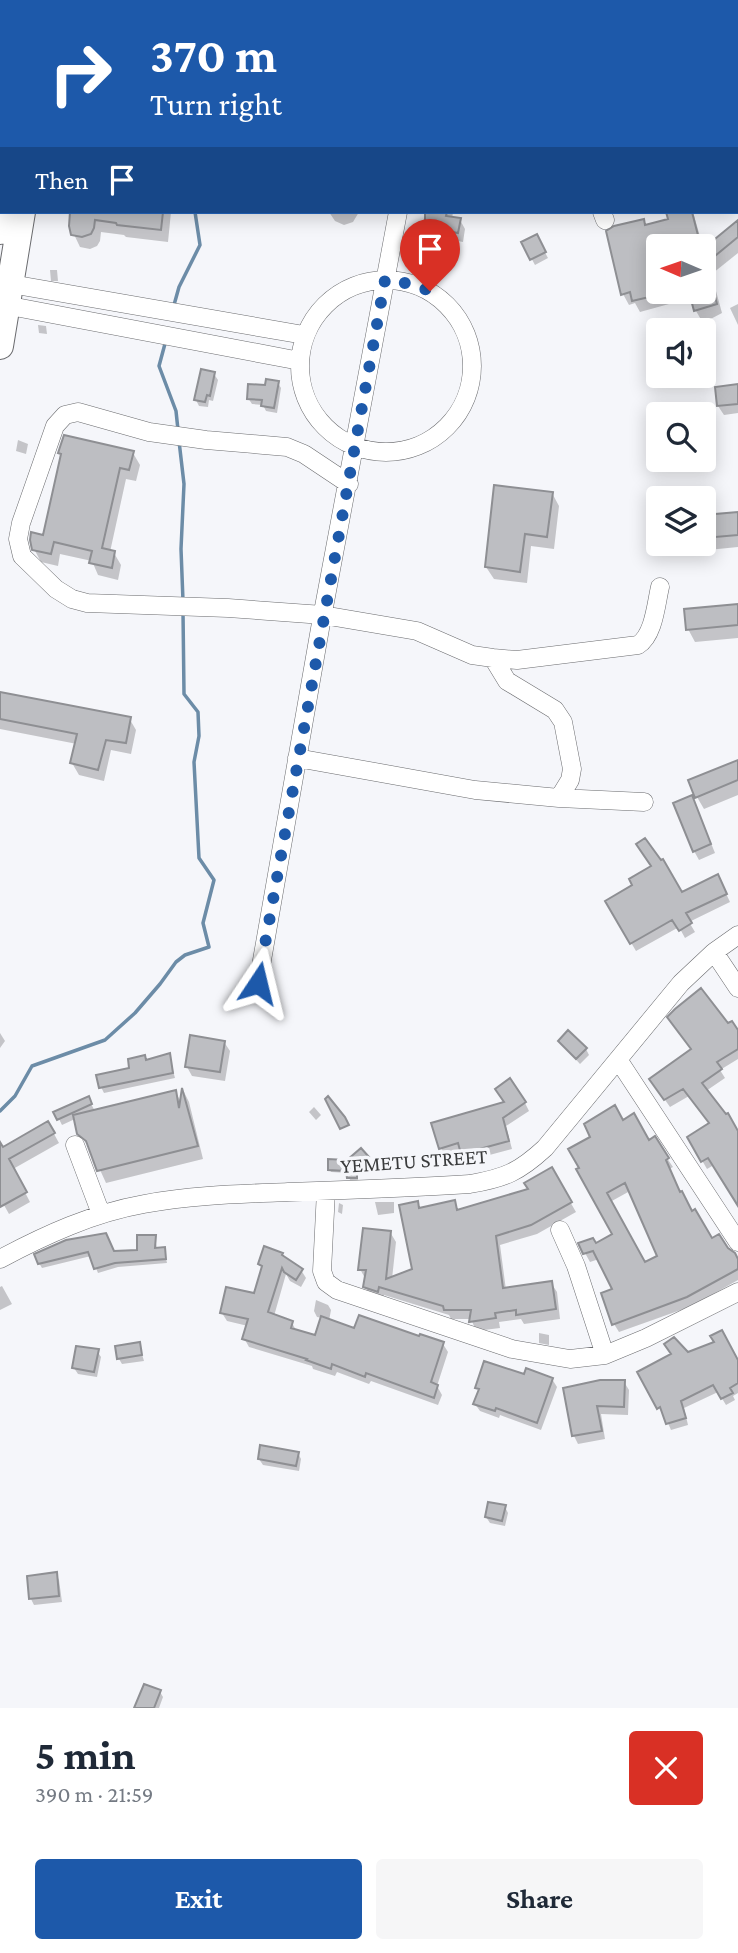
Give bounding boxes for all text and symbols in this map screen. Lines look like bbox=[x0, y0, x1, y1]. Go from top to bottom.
icon: right bbox=[35, 28, 126, 119]
text: 370 m bbox=[150, 28, 277, 83]
text: Turn right bbox=[150, 86, 282, 122]
icon: arrive bbox=[103, 161, 141, 199]
text: Then bbox=[35, 166, 89, 195]
pin bbox=[400, 219, 460, 291]
icon: arrive bbox=[411, 230, 449, 268]
north arrow bbox=[646, 234, 716, 304]
map controls bbox=[646, 234, 716, 556]
button: sound bbox=[646, 318, 716, 388]
button: search bbox=[646, 402, 716, 472]
button: layers bbox=[646, 486, 716, 556]
position arrow bbox=[221, 946, 295, 1020]
street label: YEMETU STREET bbox=[340, 1144, 489, 1178]
text: 5 min bbox=[35, 1731, 136, 1778]
button: close bbox=[629, 1731, 703, 1805]
text: 390 m · 21:59 bbox=[35, 1781, 153, 1807]
button: Exit bbox=[35, 1859, 362, 1939]
button: Share bbox=[376, 1859, 703, 1939]

